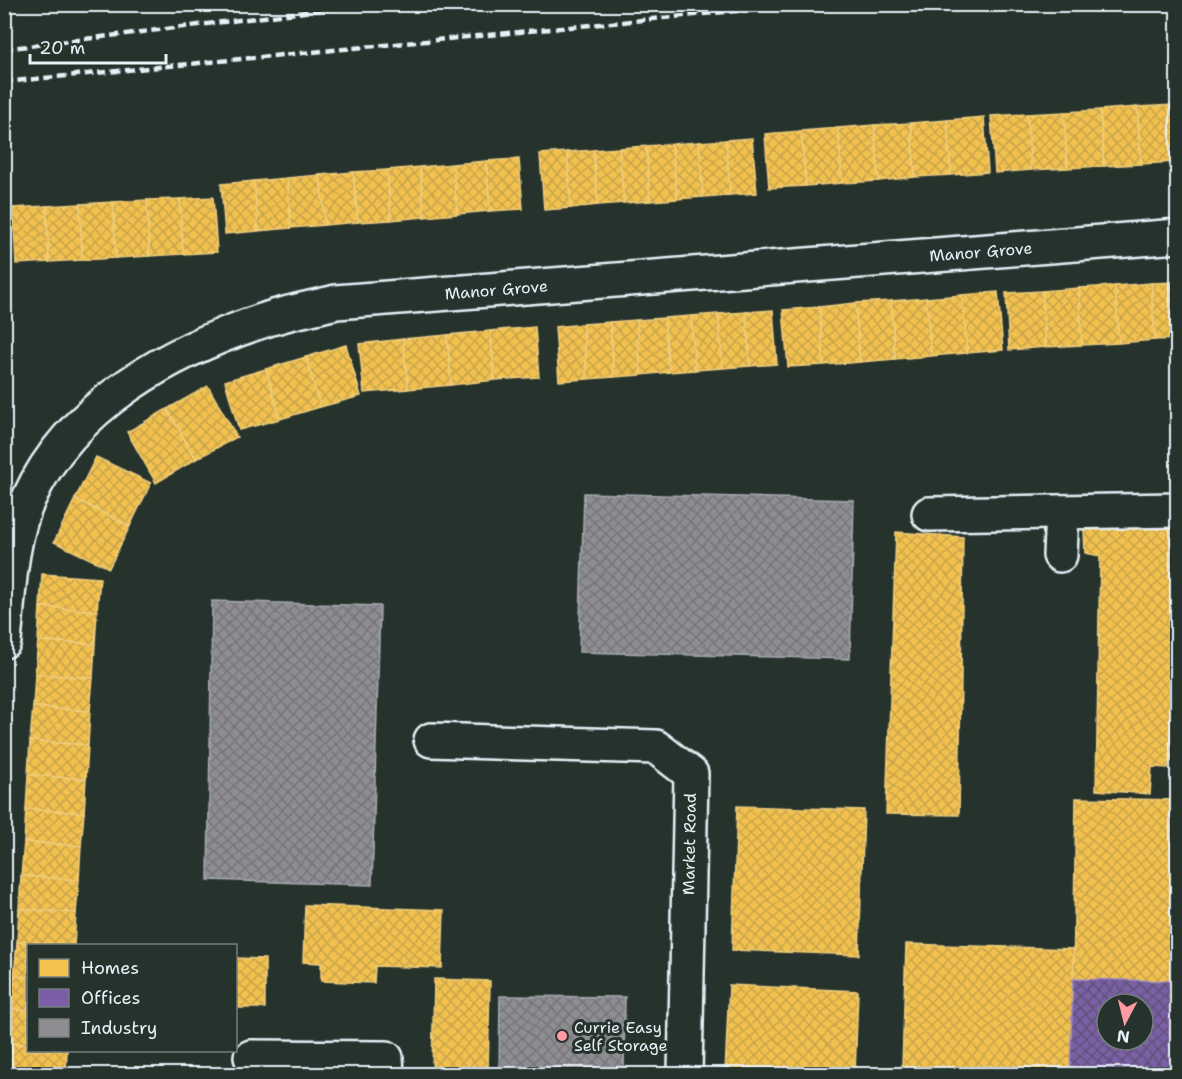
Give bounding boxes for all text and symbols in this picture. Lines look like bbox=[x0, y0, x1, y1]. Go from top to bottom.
scale bar bbox=[30, 27, 166, 65]
text: 20 m bbox=[39, 36, 85, 60]
street label: Manor Grove bbox=[928, 237, 1033, 266]
street label: Manor Grove bbox=[444, 275, 549, 304]
street label: Market Road bbox=[678, 793, 701, 895]
legend bbox=[27, 944, 237, 1052]
text: Homes bbox=[81, 956, 139, 980]
text: Offices bbox=[81, 986, 140, 1010]
north arrow bbox=[1095, 992, 1155, 1052]
text: Industry bbox=[81, 1016, 157, 1040]
place label: Currie Easy Self Storage bbox=[574, 1017, 667, 1056]
text: N bbox=[1116, 1025, 1131, 1048]
marker: Currie Easy Self Storage bbox=[555, 1029, 569, 1043]

